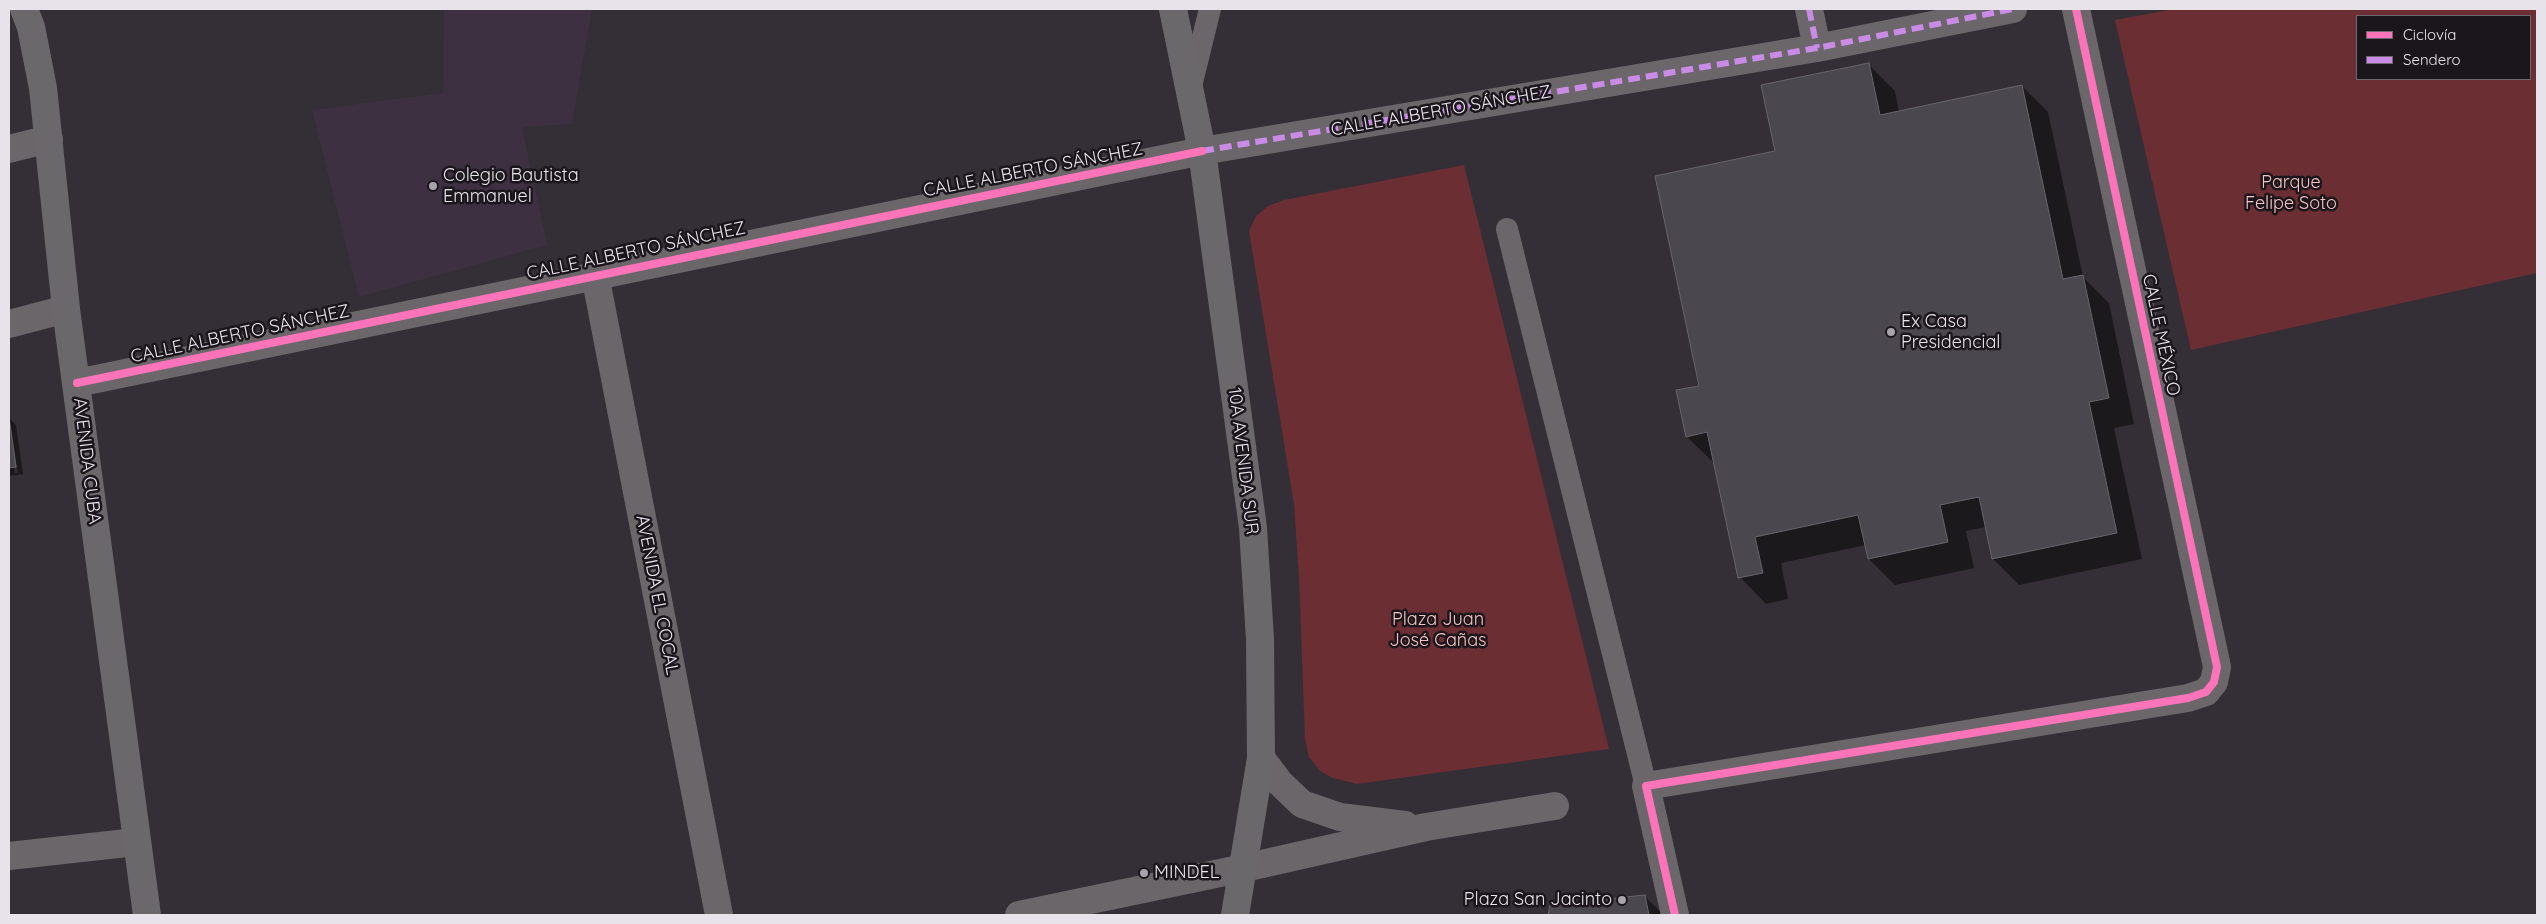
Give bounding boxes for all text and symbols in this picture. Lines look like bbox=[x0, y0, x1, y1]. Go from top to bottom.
legend bbox=[2356, 15, 2531, 80]
text: Ciclovía bbox=[2403, 25, 2456, 44]
text: Sendero bbox=[2403, 50, 2461, 69]
street label: CALLE ALBERTO SÁNCHEZ bbox=[1329, 81, 1553, 141]
street label: CALLE ALBERTO SÁNCHEZ bbox=[921, 138, 1145, 202]
place label: Colegio Bautista Emmanuel bbox=[443, 165, 579, 208]
park label: Parque Felipe Soto bbox=[2245, 172, 2337, 214]
marker: Colegio Bautista Emmanuel bbox=[427, 180, 439, 192]
street label: CALLE ALBERTO SÁNCHEZ bbox=[525, 217, 747, 285]
street label: CALLE MÉXICO bbox=[2138, 272, 2184, 398]
street label: CALLE ALBERTO SÁNCHEZ bbox=[129, 300, 351, 368]
place label: Ex Casa Presidencial bbox=[1901, 311, 2000, 354]
marker: Ex Casa Presidencial bbox=[1885, 326, 1897, 338]
street label: 10A AVENIDA SUR bbox=[1223, 386, 1263, 536]
street label: AVENIDA CUBA bbox=[69, 397, 105, 525]
street label: AVENIDA EL COCAL bbox=[631, 513, 683, 677]
park label: Plaza Juan José Cañas bbox=[1389, 609, 1487, 652]
place label: MINDEL bbox=[1154, 862, 1219, 884]
marker: MINDEL bbox=[1138, 867, 1150, 879]
place label: Plaza San Jacinto bbox=[1464, 889, 1612, 911]
marker: Plaza San Jacinto bbox=[1616, 894, 1628, 906]

